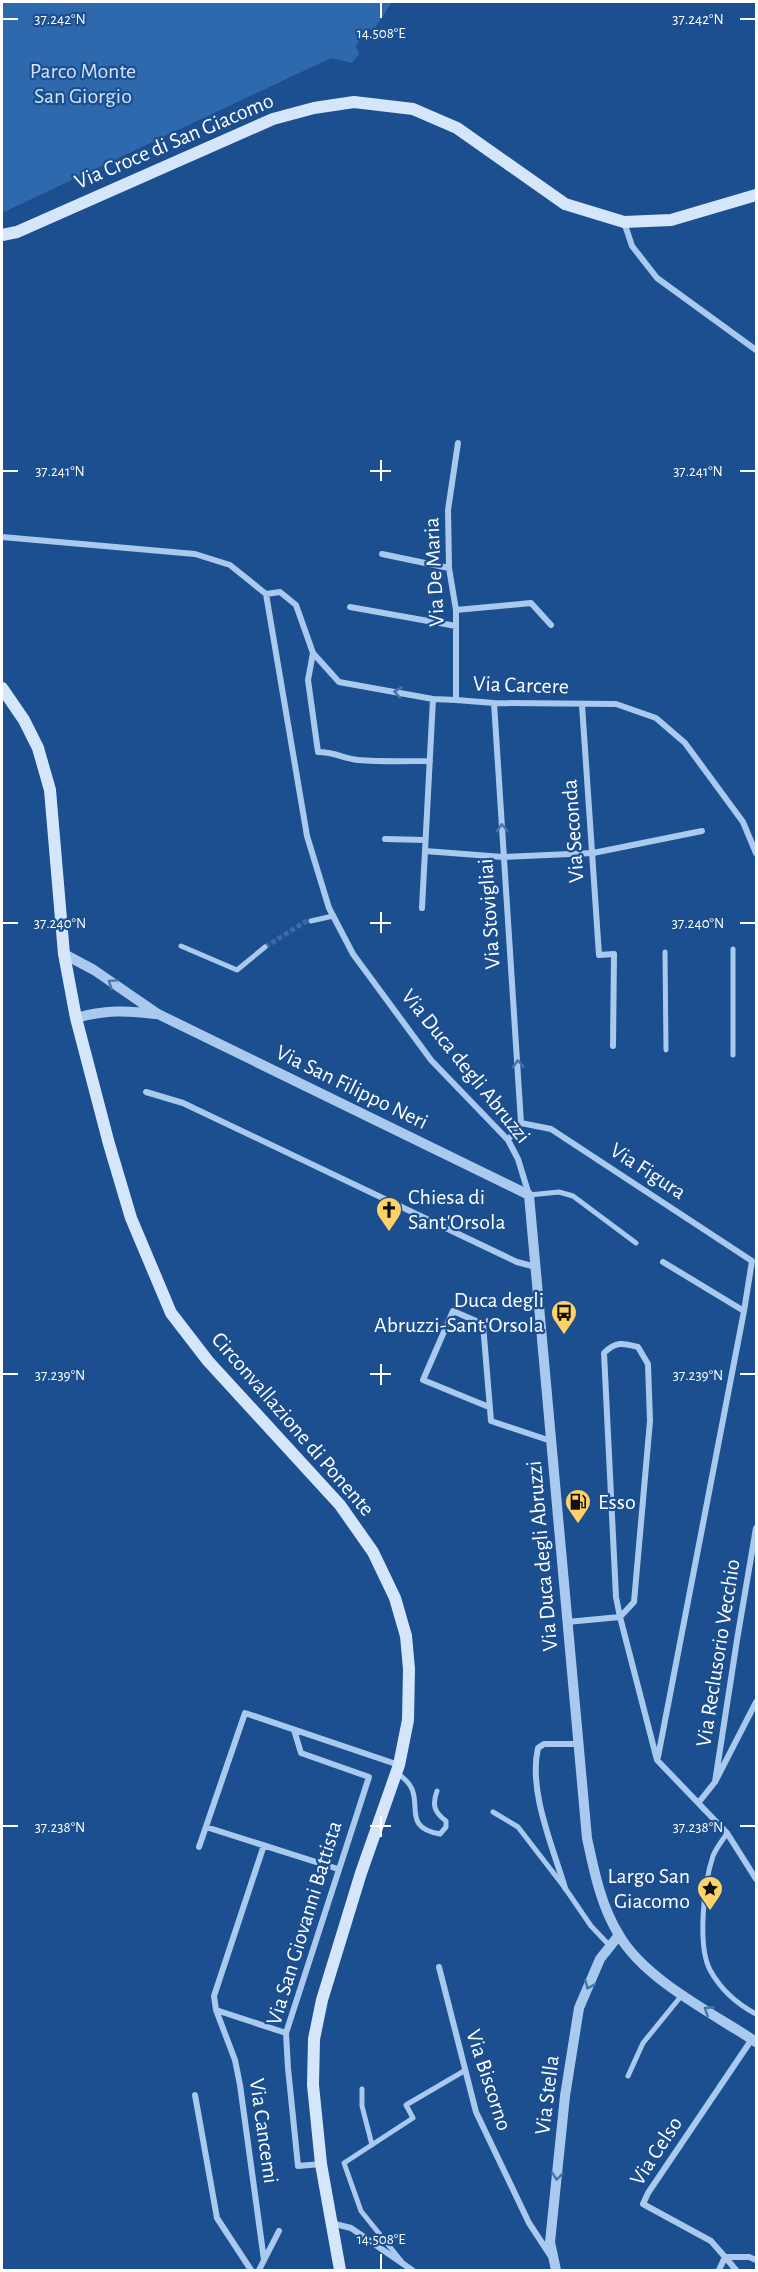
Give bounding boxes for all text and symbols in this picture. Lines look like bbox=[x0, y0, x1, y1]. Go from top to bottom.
text: 37.242°N bbox=[34, 12, 86, 27]
text: 37.242°N bbox=[672, 12, 724, 27]
text: 14.508°E bbox=[357, 26, 405, 41]
park label: Parco Monte San Giorgio bbox=[30, 60, 136, 107]
street label: Via Croce di San Giacomo bbox=[71, 89, 277, 193]
text: 37.241°N bbox=[35, 464, 85, 479]
text: 37.241°N bbox=[673, 464, 723, 479]
street label: Via De Maria bbox=[420, 517, 448, 627]
street label: Via Carcere bbox=[473, 672, 569, 698]
one-way arrow bbox=[393, 687, 403, 699]
street label: Via Seconda bbox=[558, 779, 588, 883]
one-way arrow bbox=[495, 823, 508, 832]
street label: Via Stovigliai bbox=[474, 858, 504, 970]
text: 37.240°N bbox=[34, 916, 86, 931]
text: 37.240°N bbox=[672, 916, 724, 931]
one-way arrow bbox=[108, 979, 119, 990]
street label: Via Duca degli Abruzzi bbox=[397, 985, 535, 1147]
street label: Via San Filippo Neri bbox=[273, 1041, 431, 1133]
one-way arrow bbox=[511, 1060, 524, 1069]
street label: Via Figura bbox=[606, 1139, 690, 1203]
place label: Chiesa di Sant'Orsola bbox=[408, 1186, 506, 1233]
church icon: Chiesa di Sant'Orsola bbox=[374, 1195, 404, 1233]
place label: Duca degli Abruzzi-Sant'Orsola bbox=[374, 1289, 544, 1336]
bus stop icon: Duca degli Abruzzi-Sant'Orsola bbox=[549, 1298, 579, 1336]
street label: Circonvallazione di Ponente bbox=[208, 1328, 378, 1520]
text: 37.239°N bbox=[35, 1368, 85, 1383]
text: 37.239°N bbox=[673, 1368, 723, 1383]
street label: Via Duca degli Abruzzi bbox=[523, 1460, 561, 1652]
fuel station icon: Esso bbox=[563, 1487, 593, 1525]
place label: Esso bbox=[598, 1491, 636, 1513]
street label: Via Reclusorio Vecchio bbox=[692, 1558, 744, 1748]
street label: Via San Giovanni Battista bbox=[262, 1818, 346, 2028]
text: 37.238°N bbox=[35, 1820, 85, 1835]
text: 37.238°N bbox=[673, 1820, 723, 1835]
place label: Largo San Giacomo bbox=[607, 1865, 690, 1912]
place icon: Largo San Giacomo bbox=[695, 1874, 725, 1912]
one-way arrow bbox=[584, 1978, 596, 1989]
one-way arrow bbox=[703, 2006, 714, 2017]
street label: Via Biscorno bbox=[462, 2027, 516, 2133]
street label: Via Stella bbox=[531, 2054, 563, 2136]
street label: Via Cancemi bbox=[246, 2077, 282, 2185]
street label: Via Celso bbox=[626, 2113, 686, 2189]
one-way arrow bbox=[551, 2172, 564, 2181]
text: 14.508°E bbox=[357, 2232, 405, 2247]

